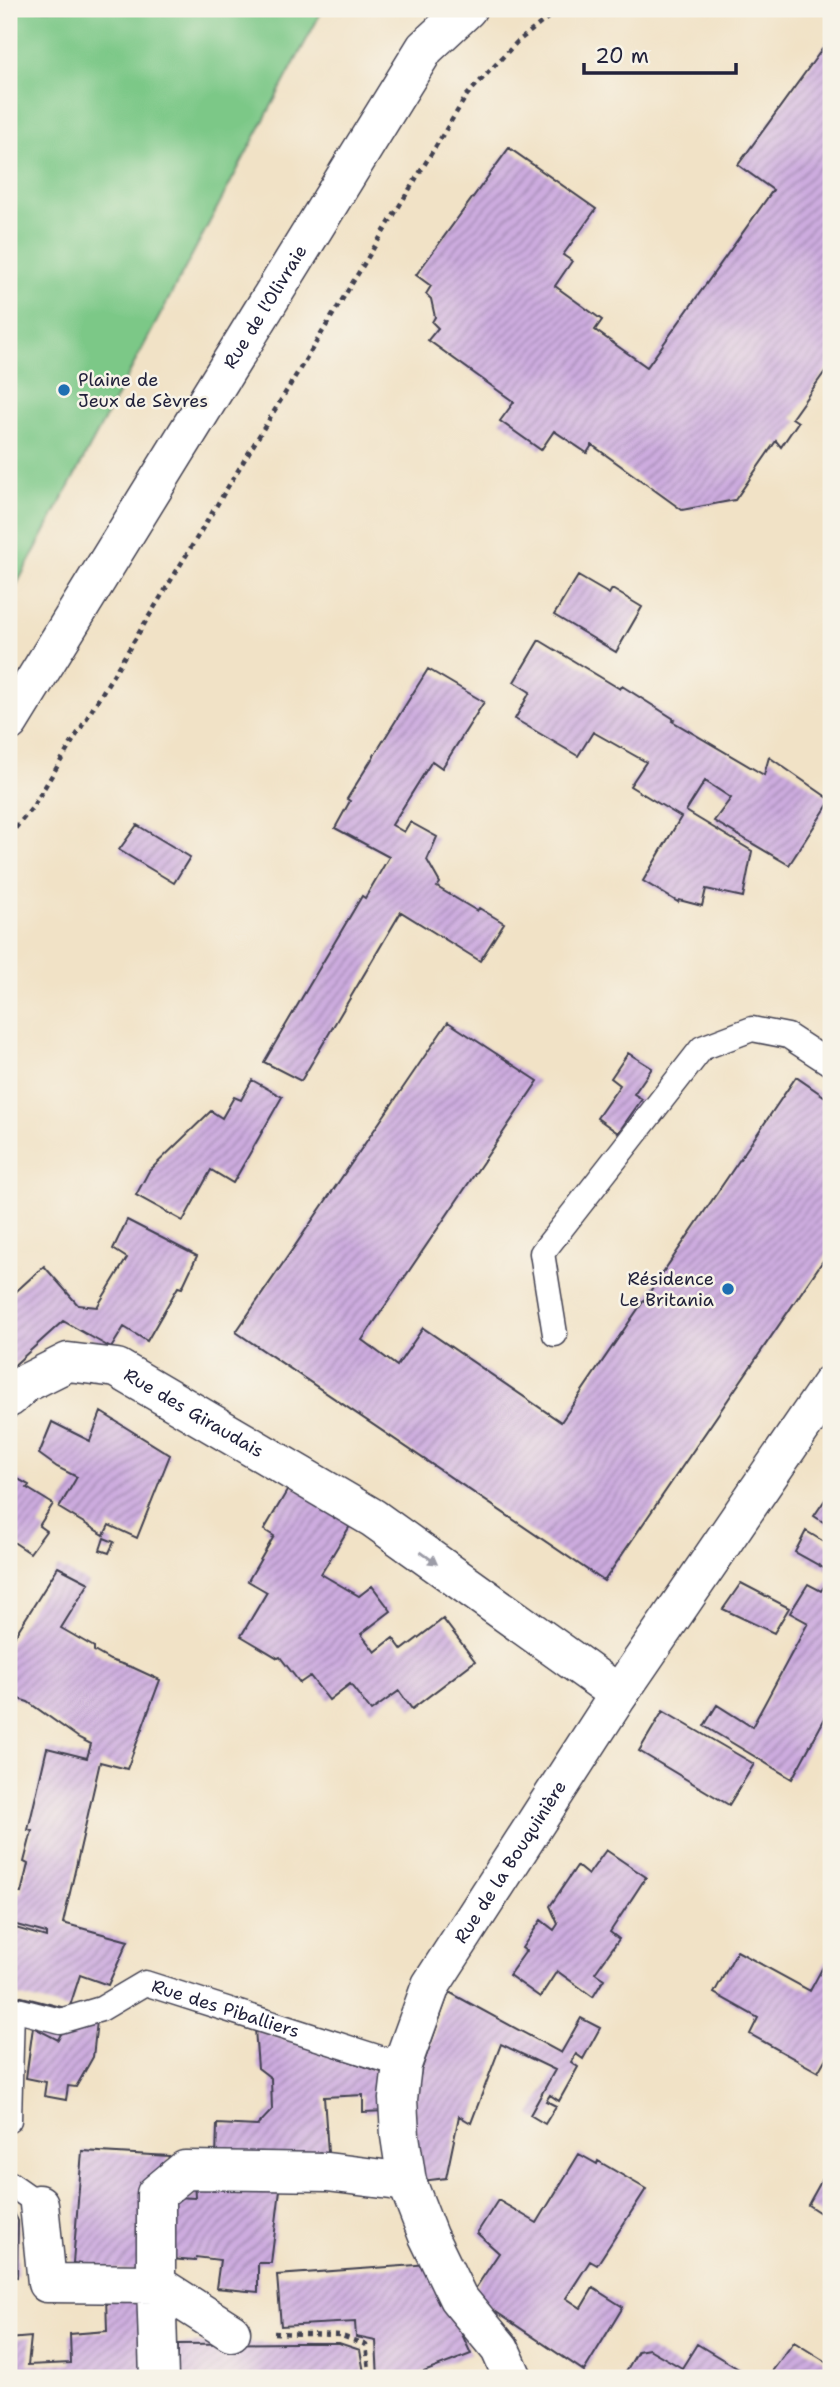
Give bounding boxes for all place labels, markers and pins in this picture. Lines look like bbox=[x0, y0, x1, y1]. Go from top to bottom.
place label: Plaine de Jeux de Sèvres bbox=[78, 368, 208, 413]
marker: Plaine de Jeux de Sèvres bbox=[56, 382, 72, 398]
place label: Résidence Le Britania bbox=[619, 1267, 714, 1312]
marker: Résidence Le Britania bbox=[720, 1281, 736, 1297]

